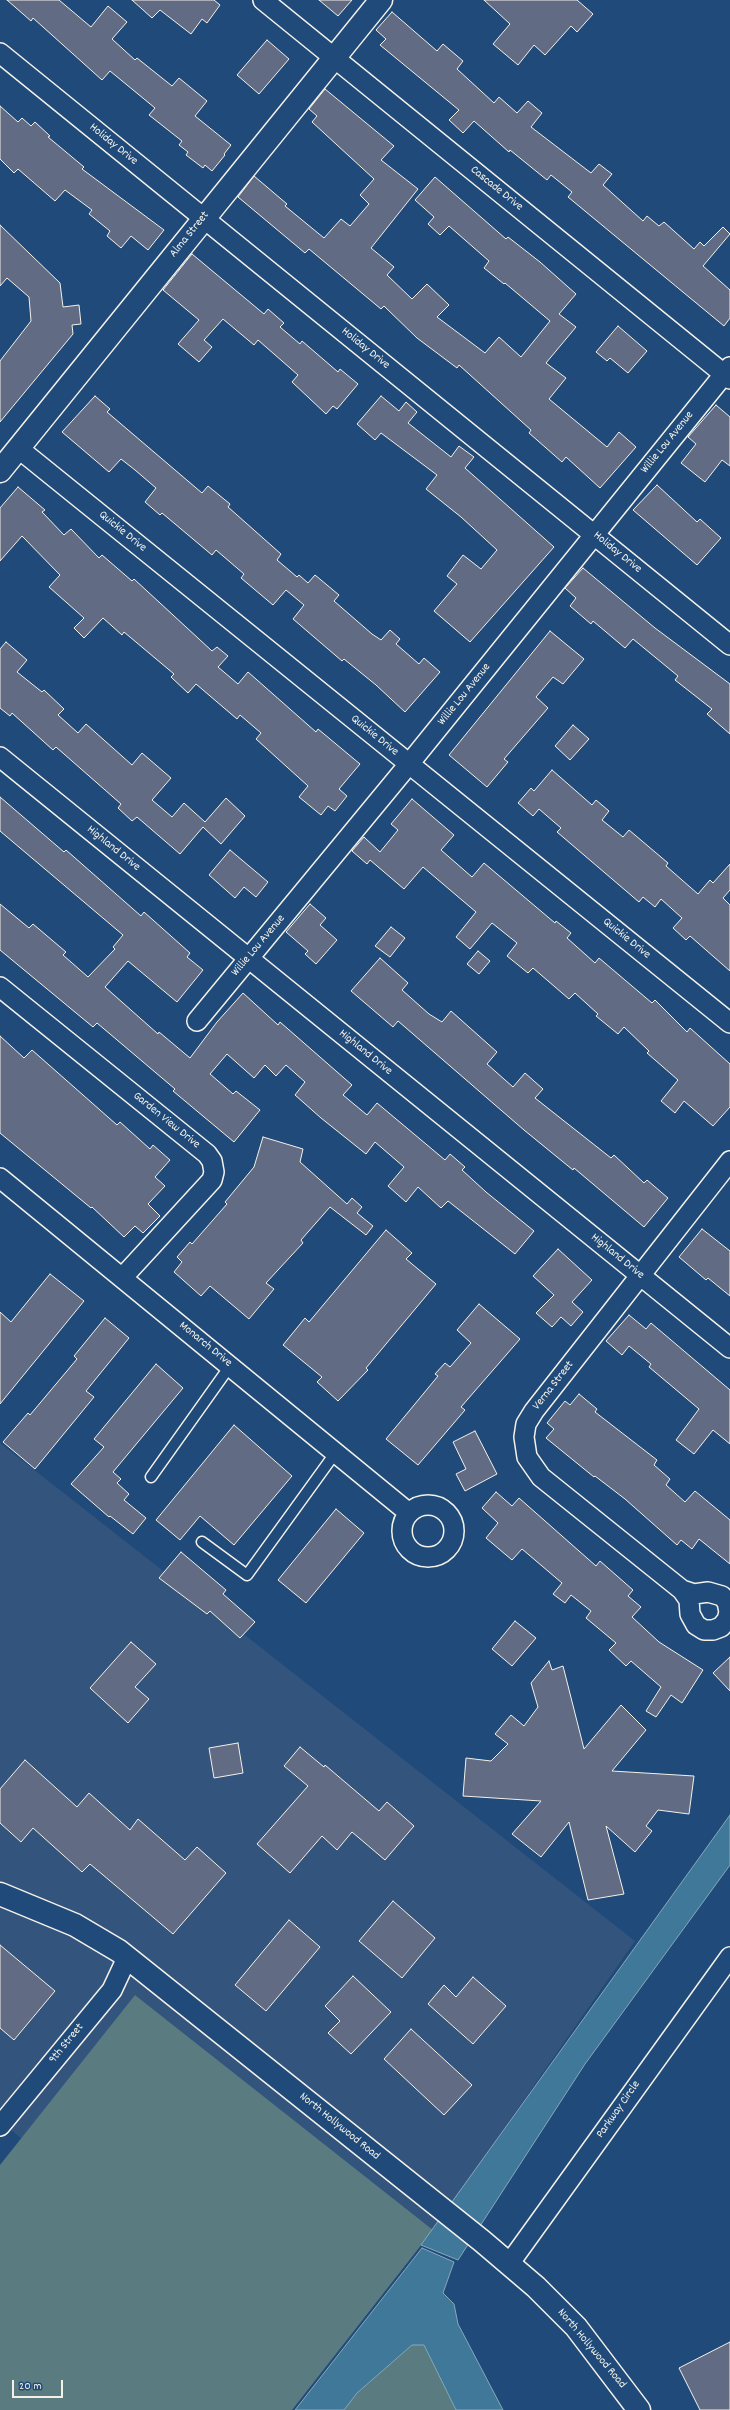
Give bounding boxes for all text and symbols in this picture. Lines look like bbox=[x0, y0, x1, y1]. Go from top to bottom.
street label: Holiday Drive bbox=[86, 121, 140, 169]
street label: Cascade Drive bbox=[467, 163, 525, 215]
street label: Alma Street bbox=[167, 209, 213, 261]
street label: Holiday Drive bbox=[338, 325, 392, 373]
street label: Willie Lou Avenue bbox=[638, 409, 698, 477]
street label: Quickie Drive bbox=[95, 508, 149, 556]
street label: Holiday Drive bbox=[590, 529, 644, 577]
street label: Willie Lou Avenue bbox=[435, 661, 495, 729]
street label: Quickie Drive bbox=[347, 712, 401, 760]
street label: Highland Drive bbox=[83, 823, 143, 875]
street label: Willie Lou Avenue bbox=[229, 912, 289, 980]
street label: Quickie Drive bbox=[599, 915, 653, 963]
street label: Highland Drive bbox=[335, 1027, 395, 1079]
street label: Garden View Drive bbox=[130, 1090, 202, 1152]
street label: Highland Drive bbox=[587, 1231, 647, 1283]
street label: Monarch Drive bbox=[176, 1319, 234, 1371]
street label: Verna Street bbox=[530, 1358, 578, 1414]
street label: 9th Street bbox=[47, 2021, 87, 2067]
street label: Parkway Circle bbox=[594, 2078, 644, 2142]
street label: North Hollywood Road bbox=[296, 2090, 382, 2164]
street label: North Hollywood Road bbox=[553, 2306, 629, 2392]
scale bar bbox=[14, 2372, 65, 2398]
text: 20 m bbox=[19, 2378, 42, 2395]

